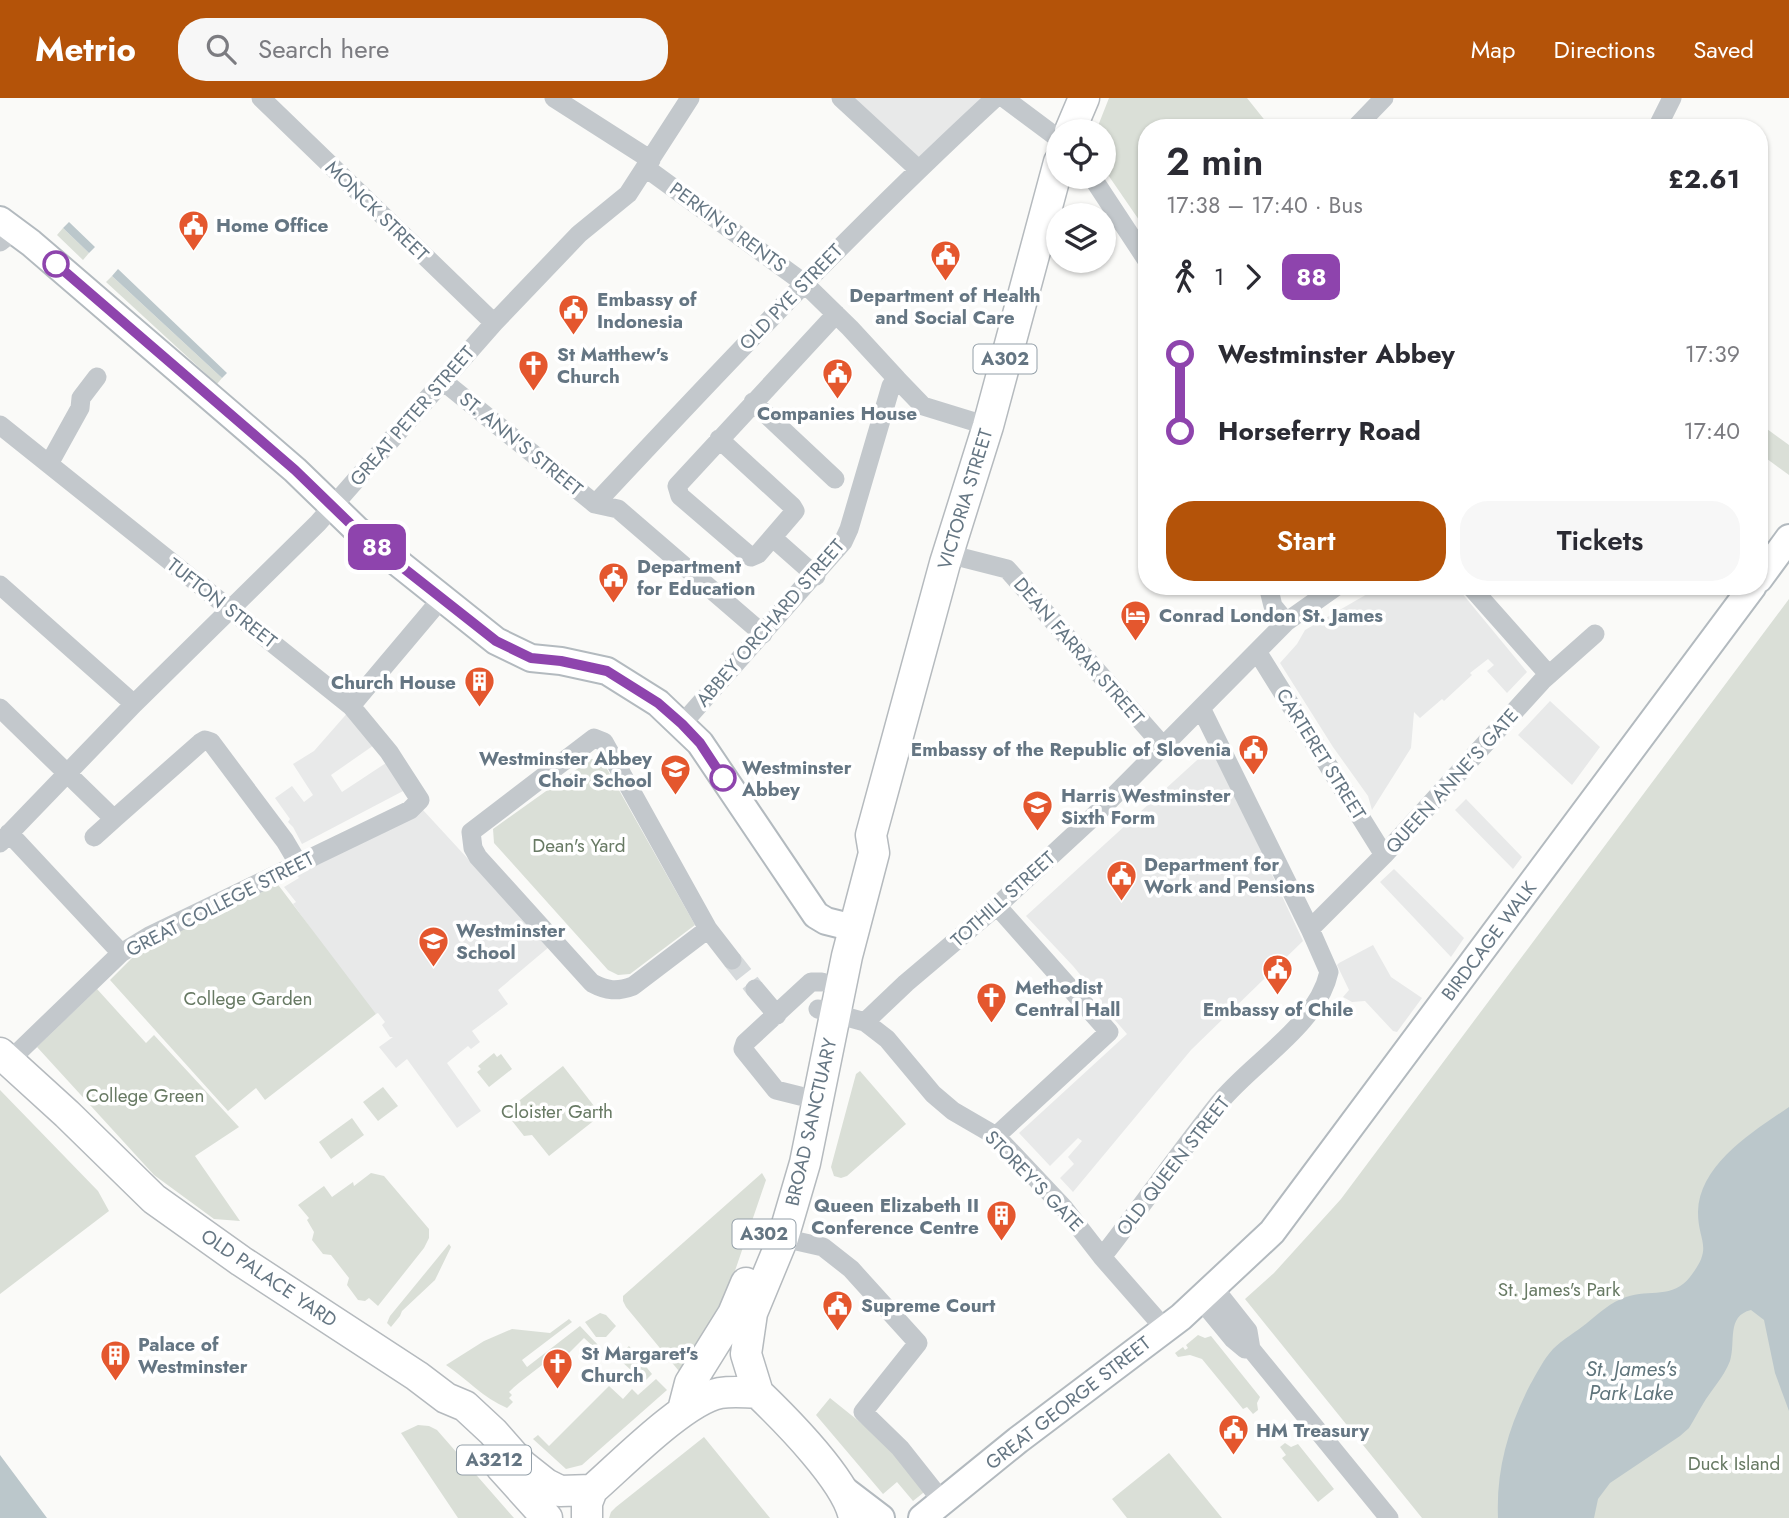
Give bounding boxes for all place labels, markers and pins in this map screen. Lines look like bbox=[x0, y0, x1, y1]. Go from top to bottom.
public building icon: Home Office bbox=[176, 208, 210, 252]
place label: Home Office bbox=[216, 212, 329, 239]
public building icon: Department of Health and Social Care bbox=[928, 239, 962, 283]
unlabelled marker bbox=[43, 251, 69, 277]
place label: Department of Health and Social Care bbox=[849, 282, 1041, 331]
place label: Embassy of Indonesia bbox=[597, 286, 698, 335]
public building icon: Embassy of Indonesia bbox=[557, 293, 591, 337]
place label: St Matthew's Church bbox=[557, 341, 669, 390]
church icon: St Matthew's Church bbox=[517, 348, 551, 392]
public building icon: Companies House bbox=[820, 357, 854, 401]
place label: Companies House bbox=[757, 400, 917, 427]
place label: Department for Education bbox=[637, 553, 755, 602]
public building icon: Department for Education bbox=[597, 560, 631, 604]
hotel icon: Conrad London St. James bbox=[1119, 598, 1153, 642]
place label: Conrad London St. James bbox=[1159, 602, 1383, 629]
building icon: Church House bbox=[462, 665, 496, 709]
place label: Church House bbox=[331, 669, 456, 696]
public building icon: Embassy of the Republic of Slovenia bbox=[1237, 732, 1271, 776]
place label: Embassy of the Republic of Slovenia bbox=[911, 736, 1231, 763]
place label: Westminster Abbey Choir School bbox=[479, 745, 653, 794]
school or university icon: Westminster Abbey Choir School bbox=[658, 752, 692, 796]
place label: Westminster Abbey bbox=[741, 754, 852, 803]
marker: Westminster Abbey bbox=[710, 765, 736, 791]
place label: Harris Westminster Sixth Form bbox=[1061, 782, 1231, 831]
school or university icon: Harris Westminster Sixth Form bbox=[1021, 789, 1055, 833]
place label: Department for Work and Pensions bbox=[1144, 851, 1315, 900]
public building icon: Department for Work and Pensions bbox=[1104, 858, 1138, 902]
place label: Westminster School bbox=[456, 917, 566, 966]
school or university icon: Westminster School bbox=[416, 924, 450, 968]
public building icon: Embassy of Chile bbox=[1261, 953, 1295, 997]
place label: Methodist Central Hall bbox=[1015, 974, 1121, 1023]
church icon: Methodist Central Hall bbox=[975, 981, 1009, 1025]
place label: Embassy of Chile bbox=[1203, 996, 1353, 1023]
place label: Queen Elizabeth II Conference Centre bbox=[811, 1192, 979, 1241]
building icon: Queen Elizabeth II Conference Centre bbox=[985, 1199, 1019, 1243]
public building icon: Supreme Court bbox=[821, 1288, 855, 1332]
place label: Supreme Court bbox=[861, 1292, 995, 1319]
place label: Palace of Westminster bbox=[138, 1331, 248, 1380]
building icon: Palace of Westminster bbox=[98, 1338, 132, 1382]
place label: St Margaret's Church bbox=[581, 1340, 699, 1389]
church icon: St Margaret's Church bbox=[541, 1347, 575, 1391]
public building icon: HM Treasury bbox=[1216, 1413, 1250, 1457]
place label: HM Treasury bbox=[1256, 1417, 1370, 1444]

